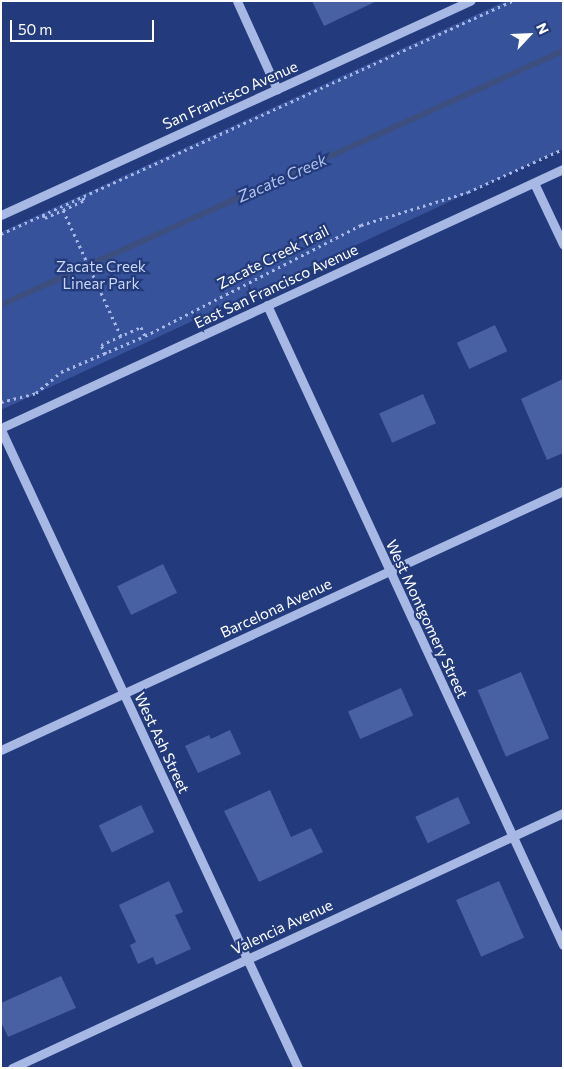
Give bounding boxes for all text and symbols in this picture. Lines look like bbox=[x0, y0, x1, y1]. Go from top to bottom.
scale bar bbox=[12, 10, 156, 42]
north arrow bbox=[504, 10, 554, 60]
text: 50 m bbox=[18, 20, 52, 38]
text: N bbox=[533, 20, 553, 37]
street label: San Francisco Avenue bbox=[160, 57, 300, 133]
water label: Zacate Creek bbox=[234, 150, 330, 206]
street label: Zacate Creek Trail bbox=[214, 221, 332, 293]
street label: East San Francisco Avenue bbox=[191, 240, 361, 332]
park label: Zacate Creek Linear Park bbox=[56, 257, 146, 292]
street label: West Montgomery Street bbox=[382, 537, 472, 701]
street label: Barcelona Avenue bbox=[218, 574, 334, 642]
street label: West Ash Street bbox=[131, 690, 193, 796]
street label: Valencia Avenue bbox=[229, 896, 335, 958]

